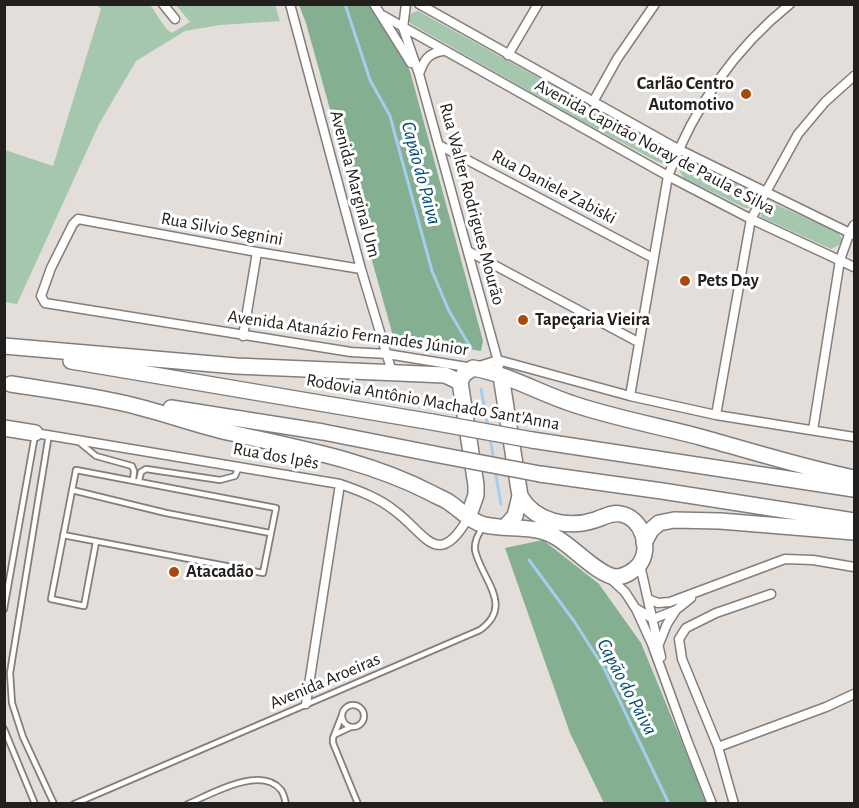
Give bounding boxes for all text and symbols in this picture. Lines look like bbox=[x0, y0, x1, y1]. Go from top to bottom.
place label: Carlão Centro Automotivo bbox=[637, 73, 734, 116]
street label: Avenida Capitão Noray de Paula e Silva bbox=[531, 74, 779, 220]
marker: Carlão Centro Automotivo bbox=[739, 87, 753, 101]
street label: Rua Walter Rodrigues Mourão bbox=[435, 101, 509, 307]
street label: Avenida Marginal Um bbox=[325, 108, 385, 260]
water label: Capão do Paiva bbox=[396, 119, 446, 227]
street label: Rua Daniele Zabiski bbox=[488, 145, 620, 229]
street label: Rua Silvio Segnini bbox=[159, 208, 285, 250]
place label: Pets Day bbox=[697, 270, 759, 292]
marker: Pets Day bbox=[678, 274, 692, 288]
street label: Avenida Atanázio Fernandes Júnior bbox=[226, 305, 470, 361]
place label: Tapeçaria Vieira bbox=[535, 309, 650, 331]
marker: Tapeçaria Vieira bbox=[516, 313, 530, 327]
street label: Rodovia Antônio Machado Sant'Anna bbox=[305, 369, 561, 435]
street label: Rua dos Ipês bbox=[231, 438, 321, 474]
place label: Atacadão bbox=[186, 561, 254, 583]
marker: Atacadão bbox=[167, 565, 181, 579]
water label: Capão do Paiva bbox=[592, 635, 662, 739]
street label: Avenida Aroeiras bbox=[266, 648, 384, 714]

